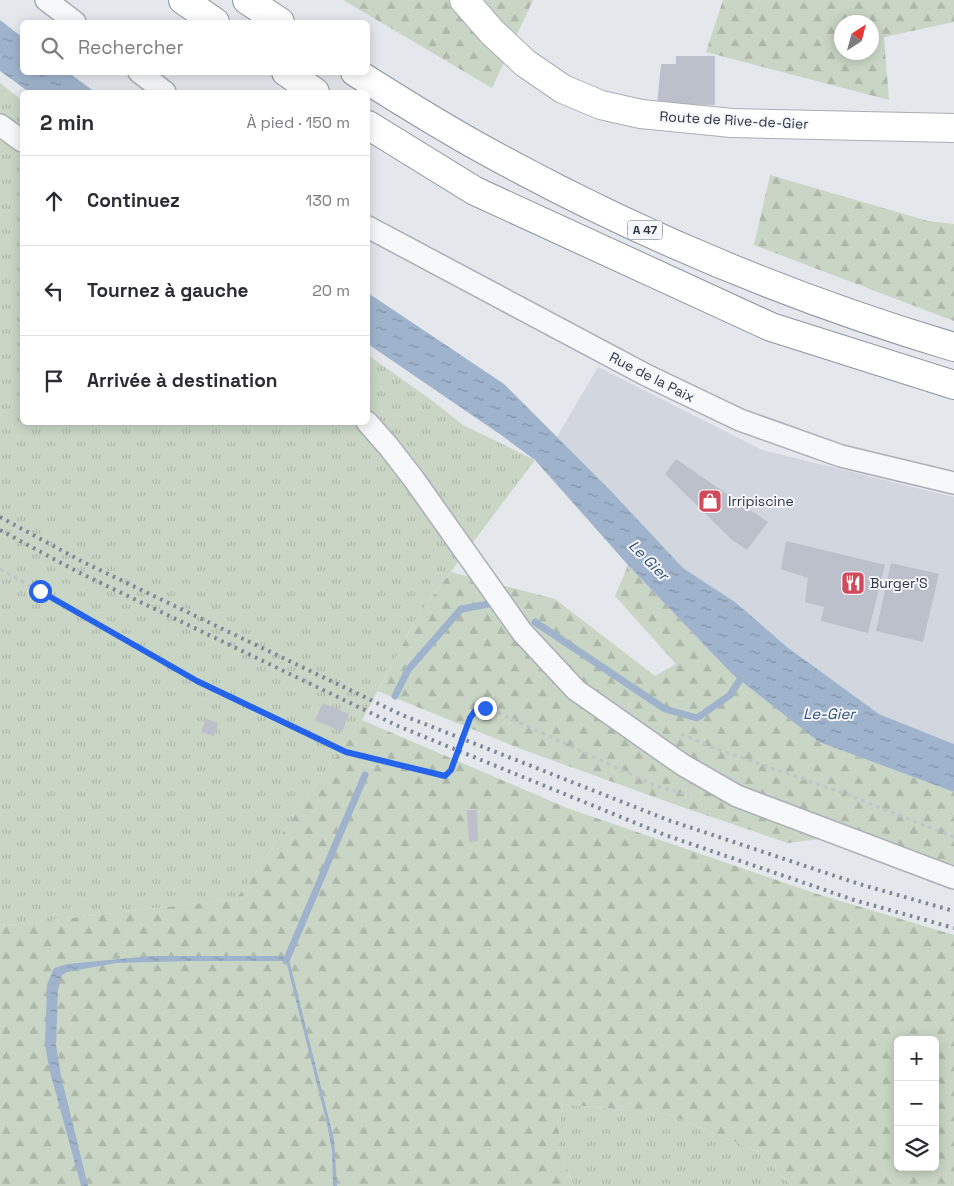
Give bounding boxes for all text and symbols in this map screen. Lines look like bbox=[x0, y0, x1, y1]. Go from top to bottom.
north arrow bbox=[834, 15, 879, 60]
search box bbox=[20, 20, 370, 75]
icon: search bbox=[38, 34, 66, 62]
text: Rechercher bbox=[78, 35, 184, 60]
street label: Route de Rive-de-Gier bbox=[659, 107, 809, 133]
text: 2 min bbox=[40, 109, 94, 136]
text: À pied · 150 m bbox=[246, 112, 350, 133]
icon: ahead bbox=[40, 187, 68, 215]
text: Continuez bbox=[87, 188, 180, 213]
text: 130 m bbox=[306, 190, 350, 211]
road number: A 47 bbox=[628, 220, 662, 240]
icon: left bbox=[40, 277, 68, 305]
text: Tournez à gauche bbox=[87, 278, 249, 303]
text: 20 m bbox=[312, 280, 350, 301]
street label: Rue de la Paix bbox=[606, 348, 698, 406]
icon: arrive bbox=[40, 367, 68, 395]
text: Arrivée à destination bbox=[87, 368, 277, 393]
shop icon: Irripiscine bbox=[697, 488, 723, 514]
place label: Irripiscine bbox=[728, 492, 794, 510]
water label: Le Gier bbox=[625, 536, 674, 585]
restaurant icon: Burger'S bbox=[840, 570, 866, 596]
place label: Burger'S bbox=[870, 574, 928, 592]
route start bbox=[29, 580, 52, 603]
route end bbox=[474, 697, 497, 720]
water label: Le-Gier bbox=[803, 704, 856, 723]
map controls bbox=[894, 1036, 939, 1171]
button: + bbox=[894, 1036, 939, 1081]
button: − bbox=[894, 1081, 939, 1126]
button: layers bbox=[894, 1126, 939, 1171]

